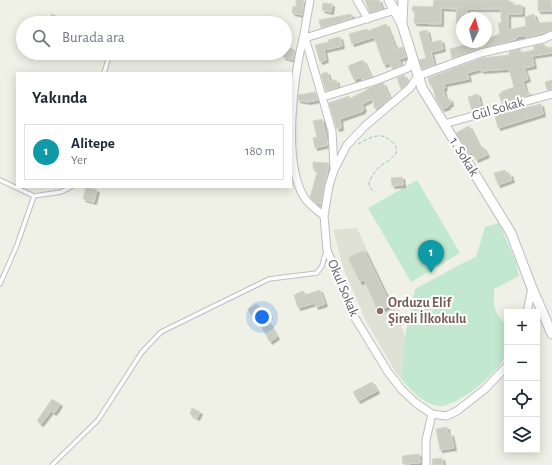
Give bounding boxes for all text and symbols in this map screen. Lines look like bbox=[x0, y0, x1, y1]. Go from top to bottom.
north arrow bbox=[456, 12, 492, 48]
search box bbox=[16, 16, 292, 60]
icon: search bbox=[30, 27, 52, 49]
text: Burada ara bbox=[62, 30, 125, 45]
text: Yakında bbox=[32, 89, 88, 106]
street label: Gül Sokak bbox=[471, 95, 526, 123]
street label: 1. Sokak bbox=[447, 135, 482, 179]
text: Alitepe bbox=[71, 136, 115, 151]
text: 1 bbox=[44, 145, 48, 158]
text: 180 m bbox=[245, 145, 275, 158]
text: Yer bbox=[71, 154, 87, 167]
pin: 1 bbox=[418, 240, 444, 273]
street label: Okul Sokak bbox=[325, 257, 361, 319]
place label: Orduzu Elif Şireli İlkokulu bbox=[388, 296, 467, 326]
marker: Orduzu Elif Şireli İlkokulu bbox=[375, 306, 385, 316]
your location bbox=[252, 307, 272, 327]
map controls bbox=[504, 309, 540, 453]
button: + bbox=[504, 309, 540, 345]
button: − bbox=[504, 345, 540, 381]
button: locate bbox=[504, 381, 540, 417]
button: layers bbox=[504, 417, 540, 453]

